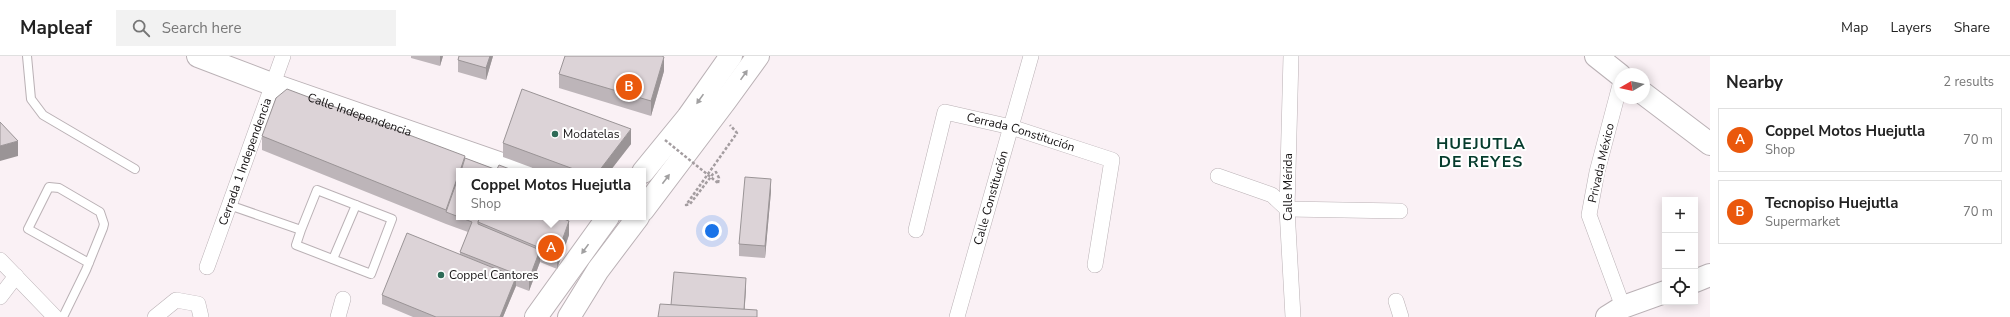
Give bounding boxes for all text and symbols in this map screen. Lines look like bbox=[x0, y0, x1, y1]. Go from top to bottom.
search box bbox=[116, 10, 396, 46]
text: Mapleaf bbox=[20, 15, 92, 41]
icon: search bbox=[130, 17, 152, 39]
text: Search here bbox=[162, 18, 241, 38]
text: Map bbox=[1841, 18, 1868, 37]
text: Layers bbox=[1890, 18, 1932, 37]
text: Share bbox=[1954, 18, 1990, 37]
north arrow bbox=[1614, 68, 1650, 104]
one-way arrow bbox=[740, 70, 748, 81]
text: Nearby bbox=[1726, 71, 1783, 94]
pin: B bbox=[616, 72, 642, 102]
text: 2 results bbox=[1943, 73, 1994, 91]
street label: Calle Independencia bbox=[305, 89, 414, 140]
one-way arrow bbox=[696, 94, 704, 104]
street label: Cerrada 1 Independencia bbox=[215, 96, 275, 227]
street label: Cerrada Constitución bbox=[965, 109, 1077, 155]
street label: Privada México bbox=[1584, 121, 1618, 204]
text: Coppel Motos Huejutla bbox=[1765, 121, 1925, 141]
place label: Modatelas bbox=[563, 126, 620, 142]
marker: Modatelas bbox=[550, 129, 560, 139]
text: A bbox=[1735, 131, 1745, 149]
text: 70 m bbox=[1963, 131, 1993, 149]
district label: HUEJUTLA DE REYES bbox=[1436, 133, 1526, 173]
text: Shop bbox=[1765, 141, 1795, 159]
street label: Calle Constitución bbox=[970, 149, 1012, 247]
street label: Calle Mérida bbox=[1280, 153, 1296, 221]
popup bbox=[456, 168, 646, 220]
one-way arrow bbox=[662, 174, 670, 185]
text: Coppel Motos Huejutla bbox=[471, 175, 631, 195]
text: Tecnopiso Huejutla bbox=[1765, 193, 1898, 213]
text: Shop bbox=[471, 195, 501, 213]
map controls bbox=[1662, 197, 1698, 305]
button: + bbox=[1662, 197, 1698, 233]
text: B bbox=[1736, 203, 1744, 221]
text: 70 m bbox=[1963, 203, 1993, 221]
text: Supermarket bbox=[1765, 213, 1840, 231]
your location bbox=[702, 221, 722, 241]
pin: A bbox=[538, 233, 564, 263]
button: − bbox=[1662, 233, 1698, 269]
one-way arrow bbox=[581, 243, 590, 254]
place label: Coppel Cantores bbox=[449, 267, 539, 283]
button: locate bbox=[1662, 269, 1698, 305]
marker: Coppel Cantores bbox=[436, 270, 446, 280]

